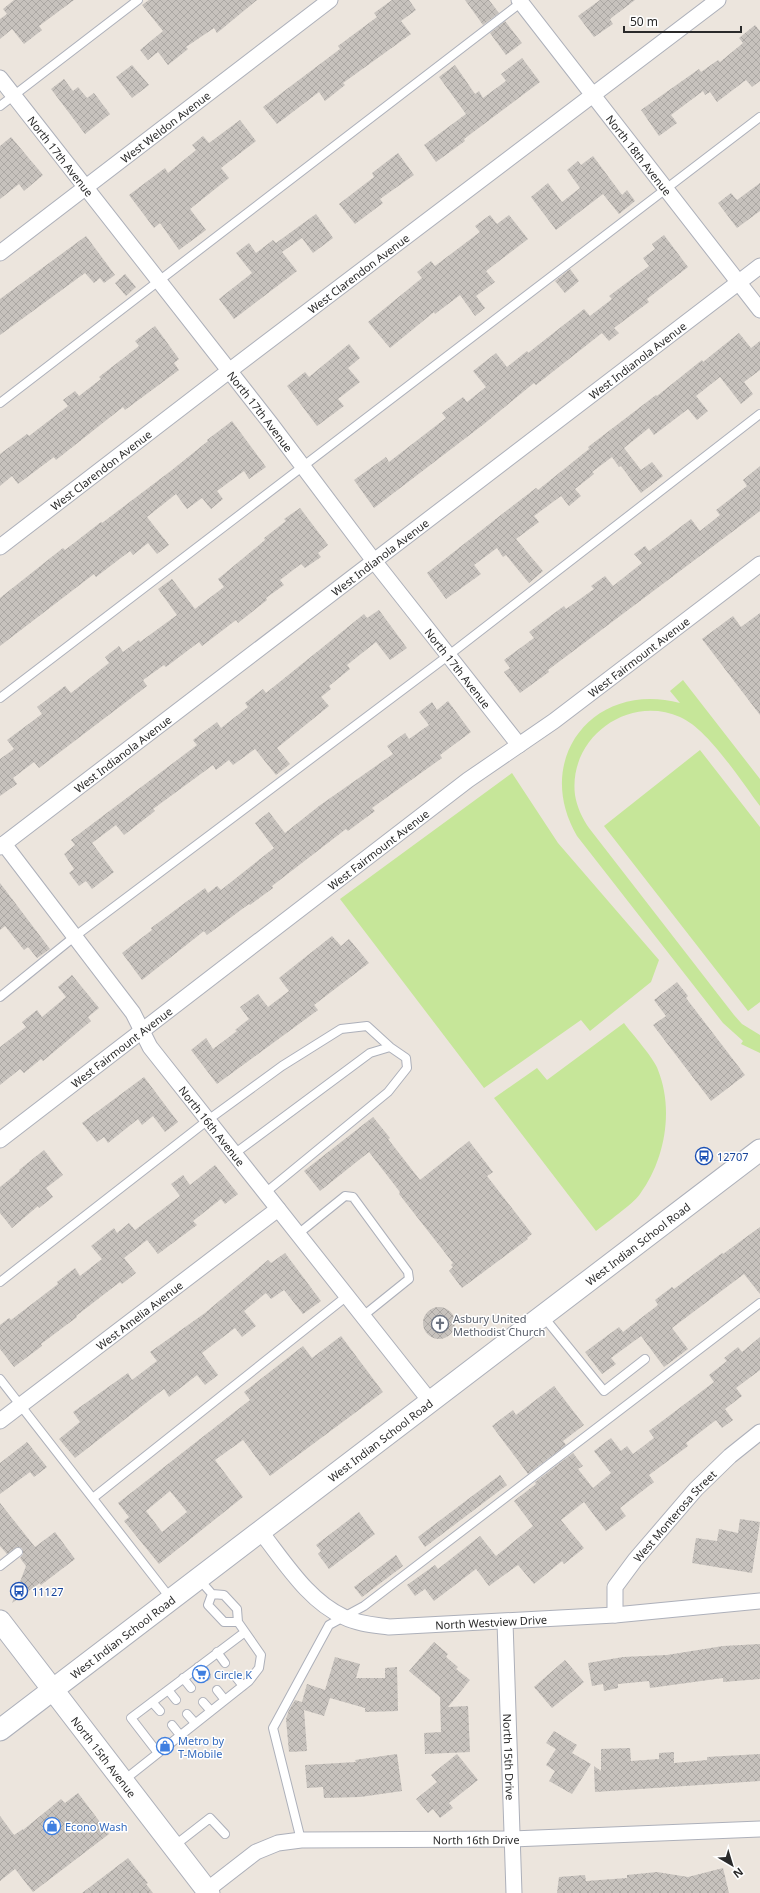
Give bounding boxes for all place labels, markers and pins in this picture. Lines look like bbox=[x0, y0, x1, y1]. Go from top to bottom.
bus stop icon: 12707 bbox=[694, 1146, 714, 1166]
place label: 12707 bbox=[717, 1149, 748, 1164]
place label: Asbury United Methodist Church bbox=[453, 1311, 545, 1339]
church icon: Asbury United Methodist Church bbox=[430, 1314, 450, 1334]
bus stop icon: 11127 bbox=[9, 1581, 29, 1601]
place label: 11127 bbox=[32, 1584, 63, 1599]
supermarket icon: Circle K bbox=[191, 1664, 211, 1684]
place label: Circle K bbox=[214, 1667, 252, 1682]
place label: Metro by T-Mobile bbox=[178, 1733, 225, 1761]
shop icon: Metro by T-Mobile bbox=[155, 1736, 175, 1756]
shop icon: Econo Wash bbox=[42, 1816, 62, 1836]
place label: Econo Wash bbox=[65, 1819, 128, 1834]

